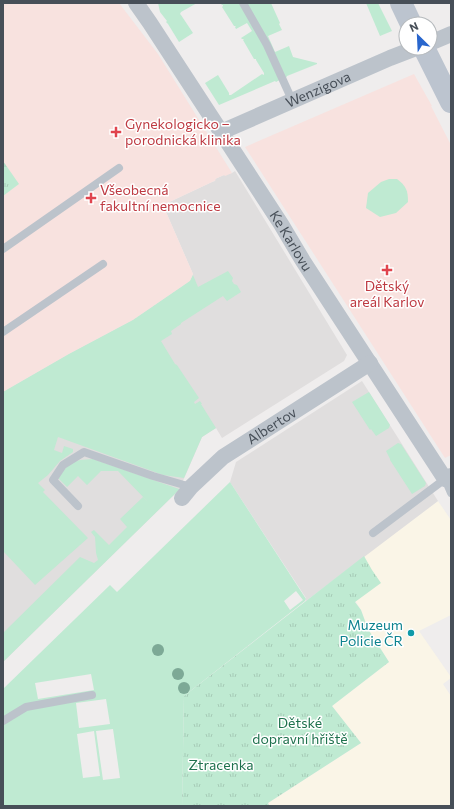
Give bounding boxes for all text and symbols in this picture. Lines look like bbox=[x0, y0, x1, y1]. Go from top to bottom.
north arrow bbox=[398, 16, 438, 56]
text: N bbox=[407, 19, 420, 34]
street label: Wenzigova bbox=[283, 67, 353, 111]
place label: Gynekologicko – porodnická klinika bbox=[125, 115, 241, 148]
marker: Gynekologicko – porodnická klinika bbox=[110, 126, 122, 138]
place label: Všeobecná fakultní nemocnice bbox=[100, 181, 221, 214]
marker: Všeobecná fakultní nemocnice bbox=[85, 192, 97, 204]
street label: Ke Karlovu bbox=[266, 207, 316, 274]
marker: Dětský areál Karlov bbox=[381, 264, 393, 276]
place label: Dětský areál Karlov bbox=[350, 277, 424, 310]
street label: Albertov bbox=[244, 403, 299, 447]
place label: Muzeum Policie ČR bbox=[339, 616, 403, 649]
marker: Muzeum Policie ČR bbox=[406, 628, 416, 638]
park label: Dětské dopravní hřiště bbox=[252, 714, 348, 747]
park label: Ztracenka bbox=[188, 756, 254, 773]

